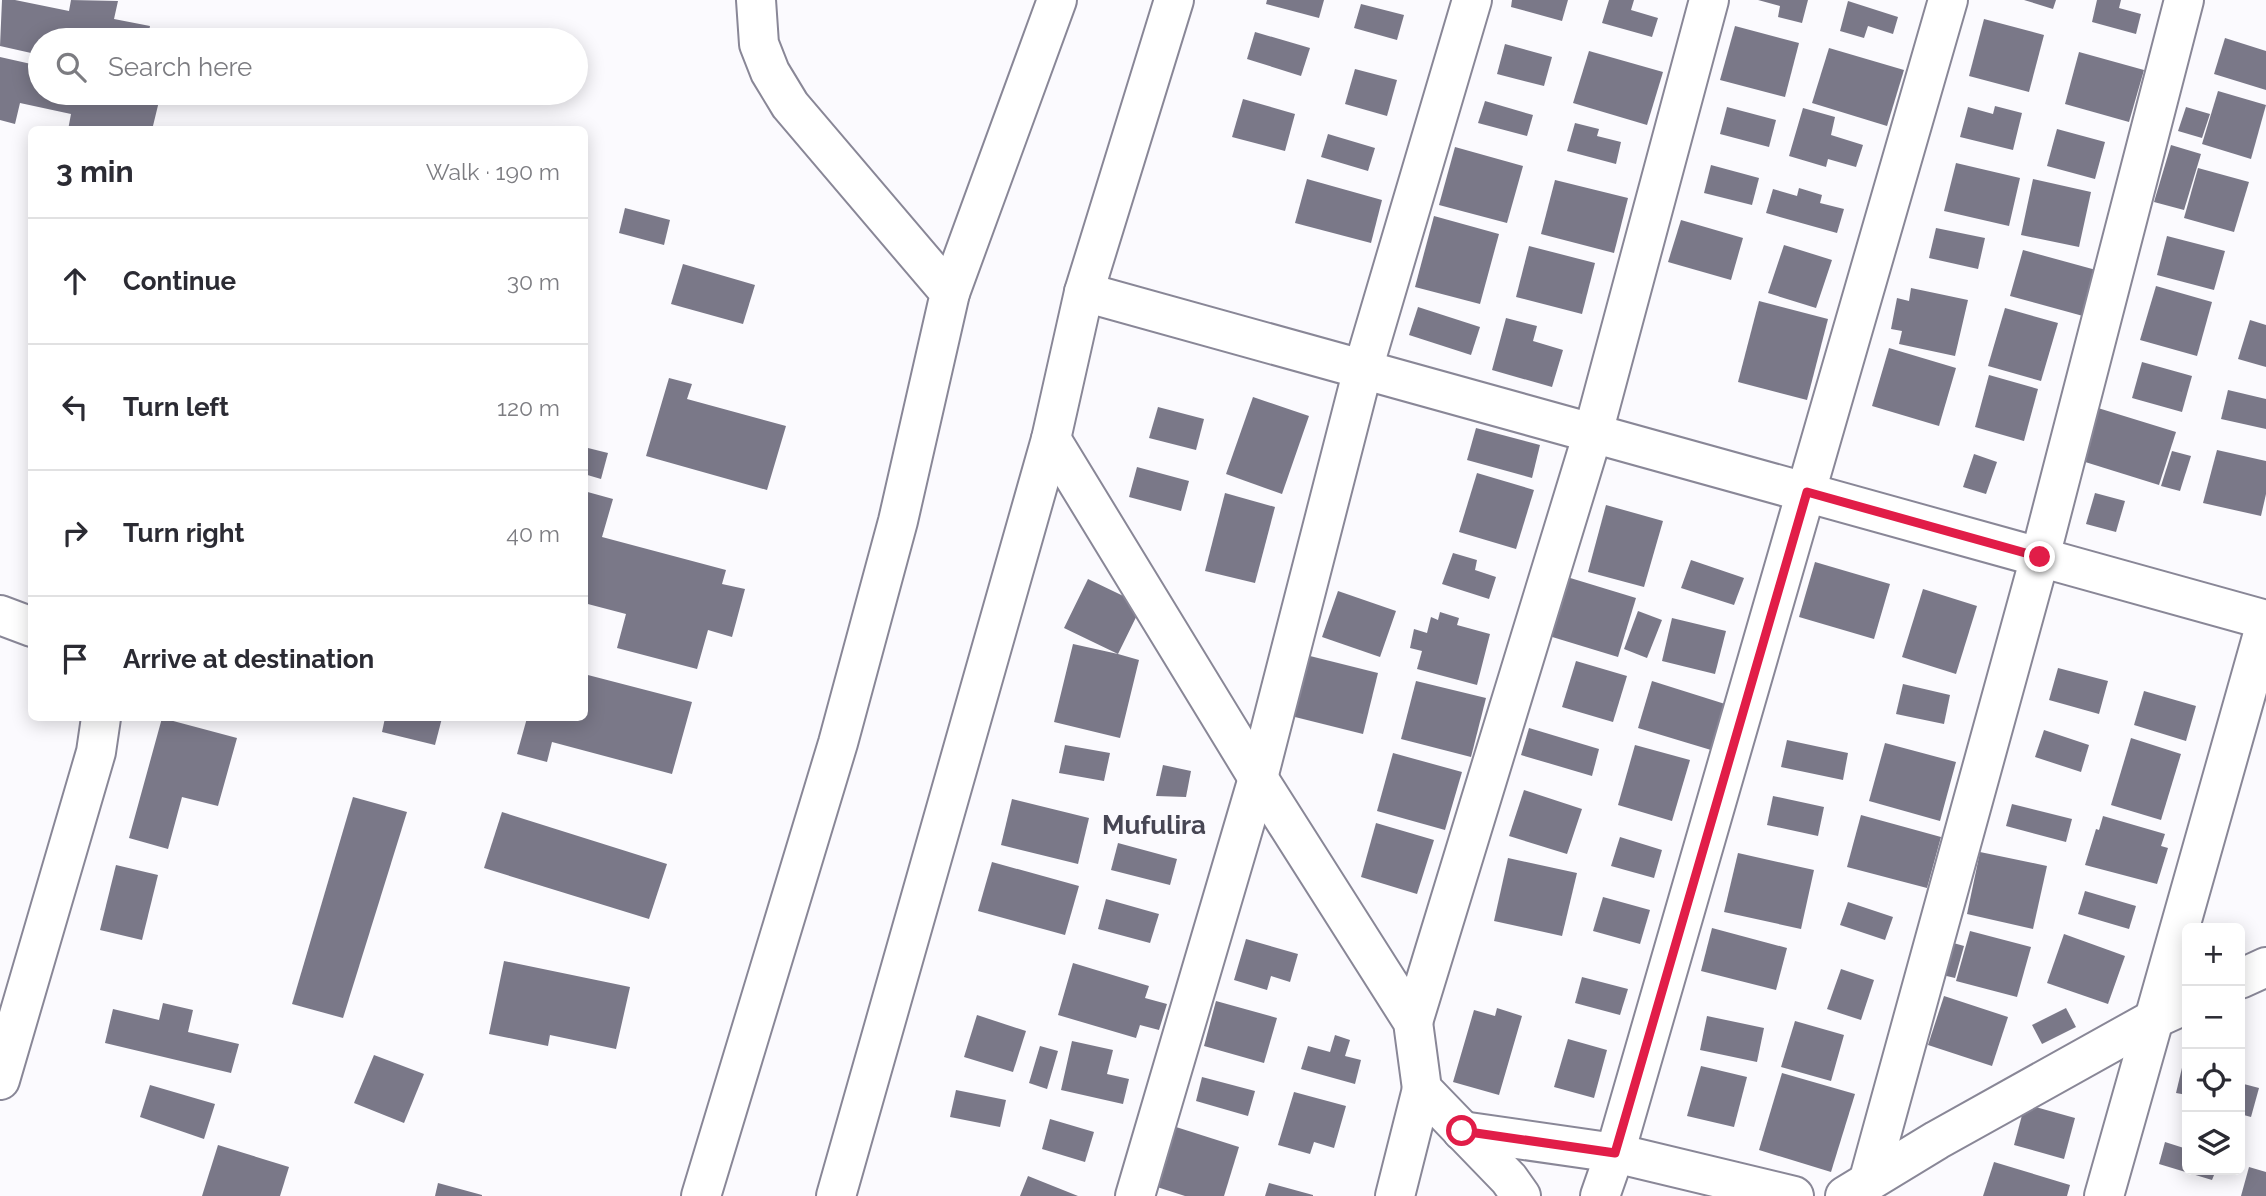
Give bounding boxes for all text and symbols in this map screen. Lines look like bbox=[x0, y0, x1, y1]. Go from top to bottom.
search box bbox=[28, 28, 588, 105]
icon: search bbox=[52, 48, 90, 86]
text: Search here bbox=[108, 52, 252, 82]
text: 3 min bbox=[56, 154, 134, 189]
text: Walk · 190 m bbox=[426, 158, 560, 185]
icon: ahead bbox=[56, 262, 94, 300]
text: Continue bbox=[123, 266, 236, 296]
text: 30 m bbox=[507, 268, 560, 295]
icon: left bbox=[56, 388, 94, 426]
text: Turn left bbox=[123, 392, 229, 422]
text: 120 m bbox=[497, 394, 560, 421]
icon: right bbox=[56, 514, 94, 552]
text: Turn right bbox=[123, 518, 244, 548]
text: 40 m bbox=[506, 520, 560, 547]
route end bbox=[2024, 541, 2055, 572]
icon: arrive bbox=[56, 640, 94, 678]
text: Arrive at destination bbox=[123, 644, 374, 674]
district label: Mufulira bbox=[1102, 810, 1206, 840]
map controls bbox=[2182, 923, 2245, 1175]
button: + bbox=[2182, 923, 2245, 986]
button: − bbox=[2182, 986, 2245, 1049]
button: locate bbox=[2182, 1049, 2245, 1112]
button: layers bbox=[2182, 1112, 2245, 1175]
route start bbox=[1446, 1115, 1477, 1146]

